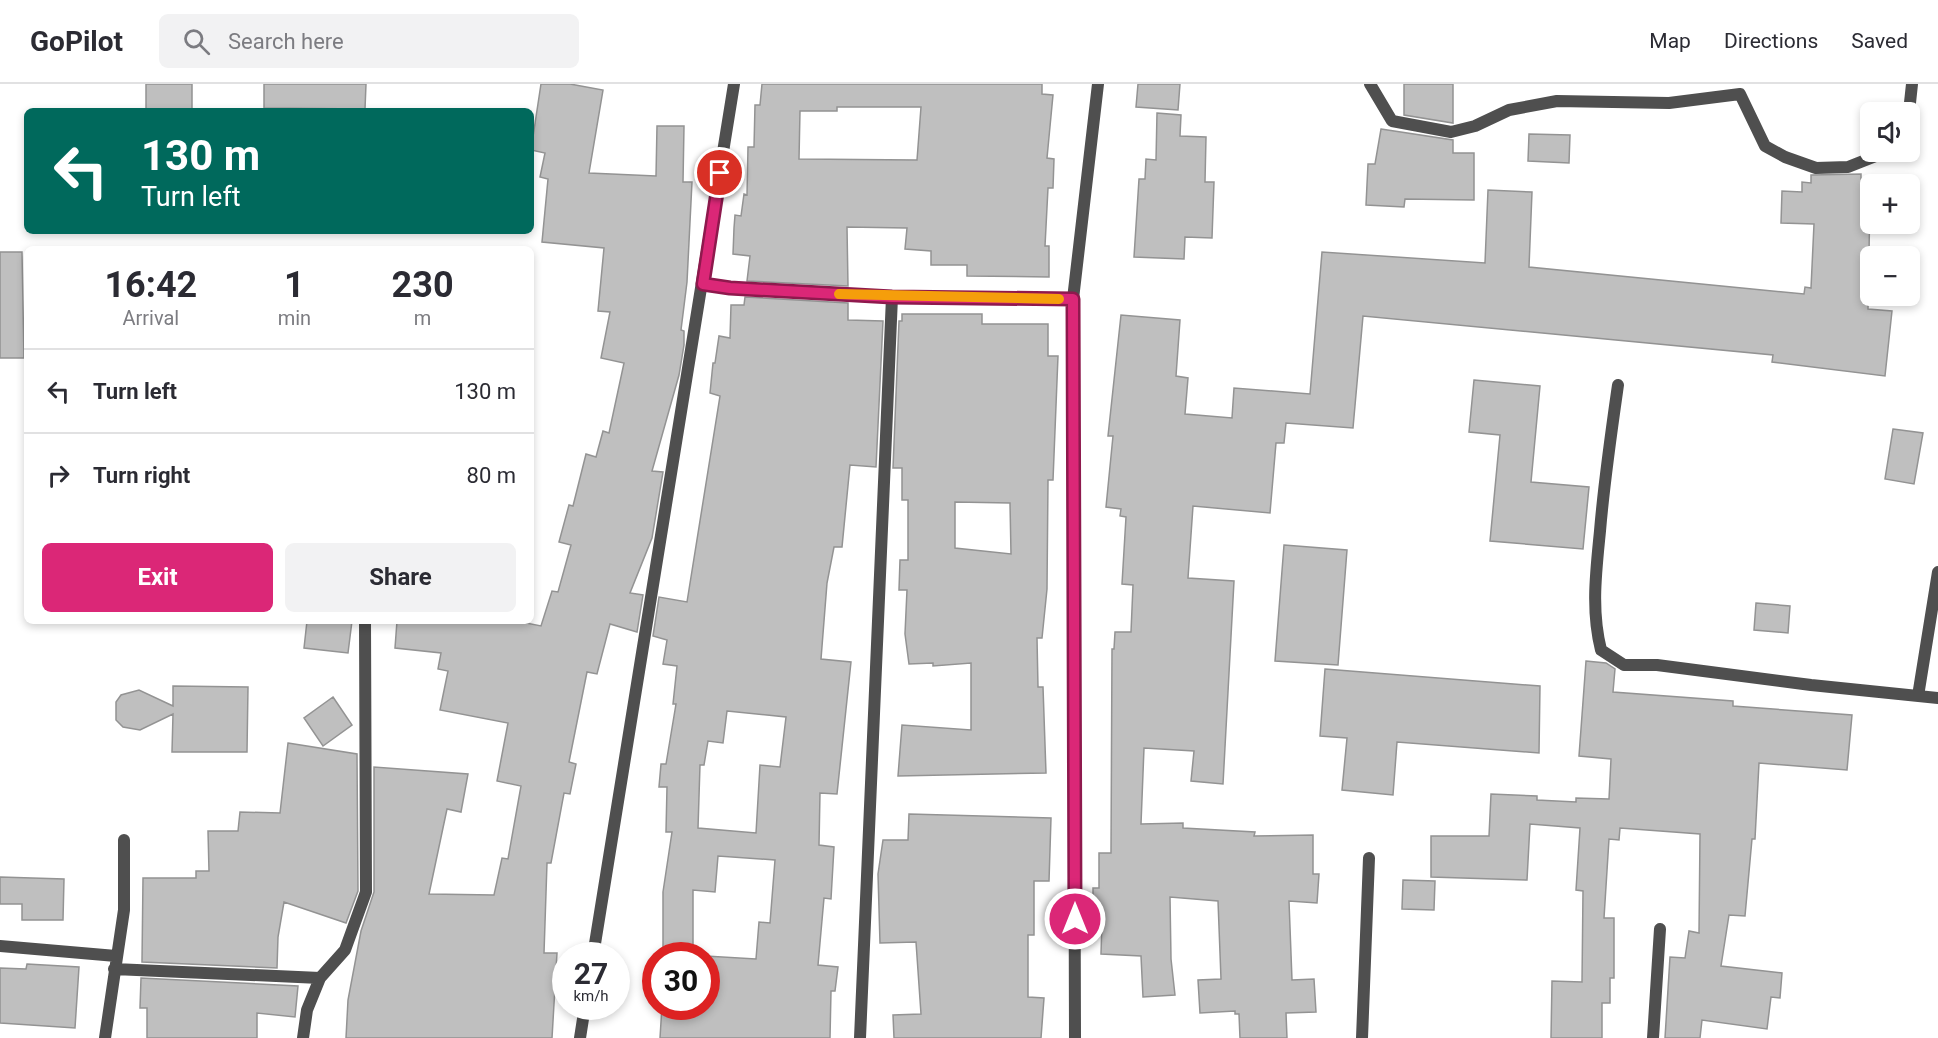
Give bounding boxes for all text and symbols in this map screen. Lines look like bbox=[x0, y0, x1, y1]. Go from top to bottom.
search box bbox=[159, 14, 579, 68]
text: GoPilot bbox=[30, 25, 123, 58]
icon: search bbox=[180, 25, 213, 58]
text: Search here bbox=[228, 29, 344, 54]
text: Map bbox=[1649, 29, 1691, 53]
text: Directions bbox=[1724, 29, 1818, 53]
text: Saved bbox=[1851, 29, 1908, 53]
map controls bbox=[1860, 102, 1920, 306]
button: sound bbox=[1860, 102, 1920, 162]
text: 130 m bbox=[141, 131, 260, 180]
icon: left bbox=[42, 132, 120, 210]
pin bbox=[694, 147, 745, 198]
icon: arrive bbox=[703, 156, 736, 189]
button: + bbox=[1860, 174, 1920, 234]
text: Turn left bbox=[141, 181, 241, 213]
button: − bbox=[1860, 246, 1920, 306]
text: 16:42 bbox=[104, 264, 197, 306]
text: 1 bbox=[284, 264, 305, 306]
text: 230 bbox=[392, 264, 454, 306]
text: Arrival bbox=[122, 306, 179, 330]
text: min bbox=[278, 306, 311, 330]
text: m bbox=[414, 306, 431, 330]
icon: left bbox=[42, 375, 75, 408]
text: Turn left bbox=[93, 379, 177, 404]
text: 130 m bbox=[454, 379, 516, 404]
icon: right bbox=[42, 459, 75, 492]
text: Turn right bbox=[93, 463, 190, 488]
text: 80 m bbox=[467, 463, 516, 488]
button: Exit bbox=[42, 543, 273, 612]
button: Share bbox=[285, 543, 516, 612]
position arrow bbox=[1043, 887, 1107, 951]
speed limit sign: 30 bbox=[642, 942, 720, 1020]
text: 27 bbox=[574, 956, 608, 991]
text: km/h bbox=[573, 987, 609, 1005]

